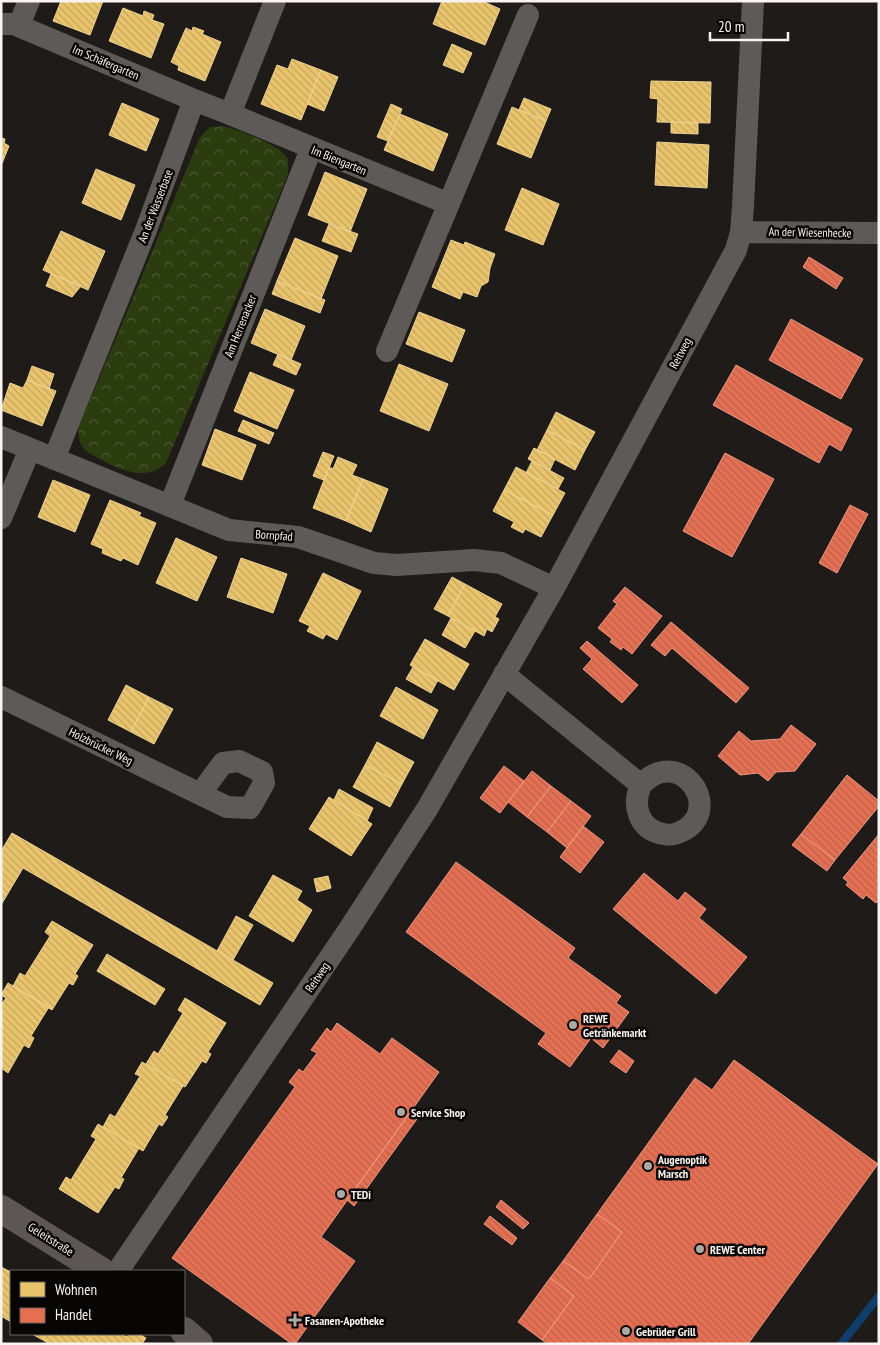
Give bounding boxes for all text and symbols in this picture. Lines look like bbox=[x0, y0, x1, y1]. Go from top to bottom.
scale bar bbox=[710, 10, 788, 42]
text: 20 m bbox=[718, 17, 744, 36]
street label: Im Schäfergarten bbox=[70, 41, 142, 83]
street label: Im Biengarten bbox=[309, 142, 369, 178]
street label: An der Wasserbase bbox=[134, 167, 176, 245]
street label: An der Wiesenhecke bbox=[768, 224, 852, 240]
street label: Am Herrenacker bbox=[221, 292, 260, 359]
street label: Reitweg bbox=[666, 335, 694, 371]
street label: Bornpfad bbox=[255, 526, 293, 544]
street label: Holzbrücker Weg bbox=[66, 724, 136, 768]
street label: Reitweg bbox=[302, 959, 332, 995]
place label: REWE Getränkemarkt bbox=[583, 1011, 647, 1040]
marker: REWE Getränkemarkt bbox=[567, 1019, 579, 1031]
place label: Service Shop bbox=[411, 1105, 466, 1120]
marker: Service Shop bbox=[395, 1106, 407, 1118]
place label: Augenoptik Marsch bbox=[657, 1152, 707, 1181]
marker: Augenoptik Marsch bbox=[642, 1160, 654, 1172]
place label: TEDi bbox=[351, 1187, 371, 1202]
marker: TEDi bbox=[335, 1188, 347, 1200]
street label: Geleitstraße bbox=[25, 1219, 77, 1259]
place label: REWE Center bbox=[710, 1242, 766, 1257]
marker: REWE Center bbox=[694, 1243, 706, 1255]
legend bbox=[10, 1270, 185, 1335]
text: Wohnen bbox=[55, 1280, 97, 1299]
text: Handel bbox=[55, 1305, 92, 1324]
place label: Fasanen-Apotheke bbox=[305, 1313, 384, 1328]
marker: Fasanen-Apotheke bbox=[289, 1314, 301, 1326]
place label: Gebrüder Grill bbox=[636, 1324, 696, 1339]
marker: Gebrüder Grill bbox=[620, 1325, 632, 1337]

